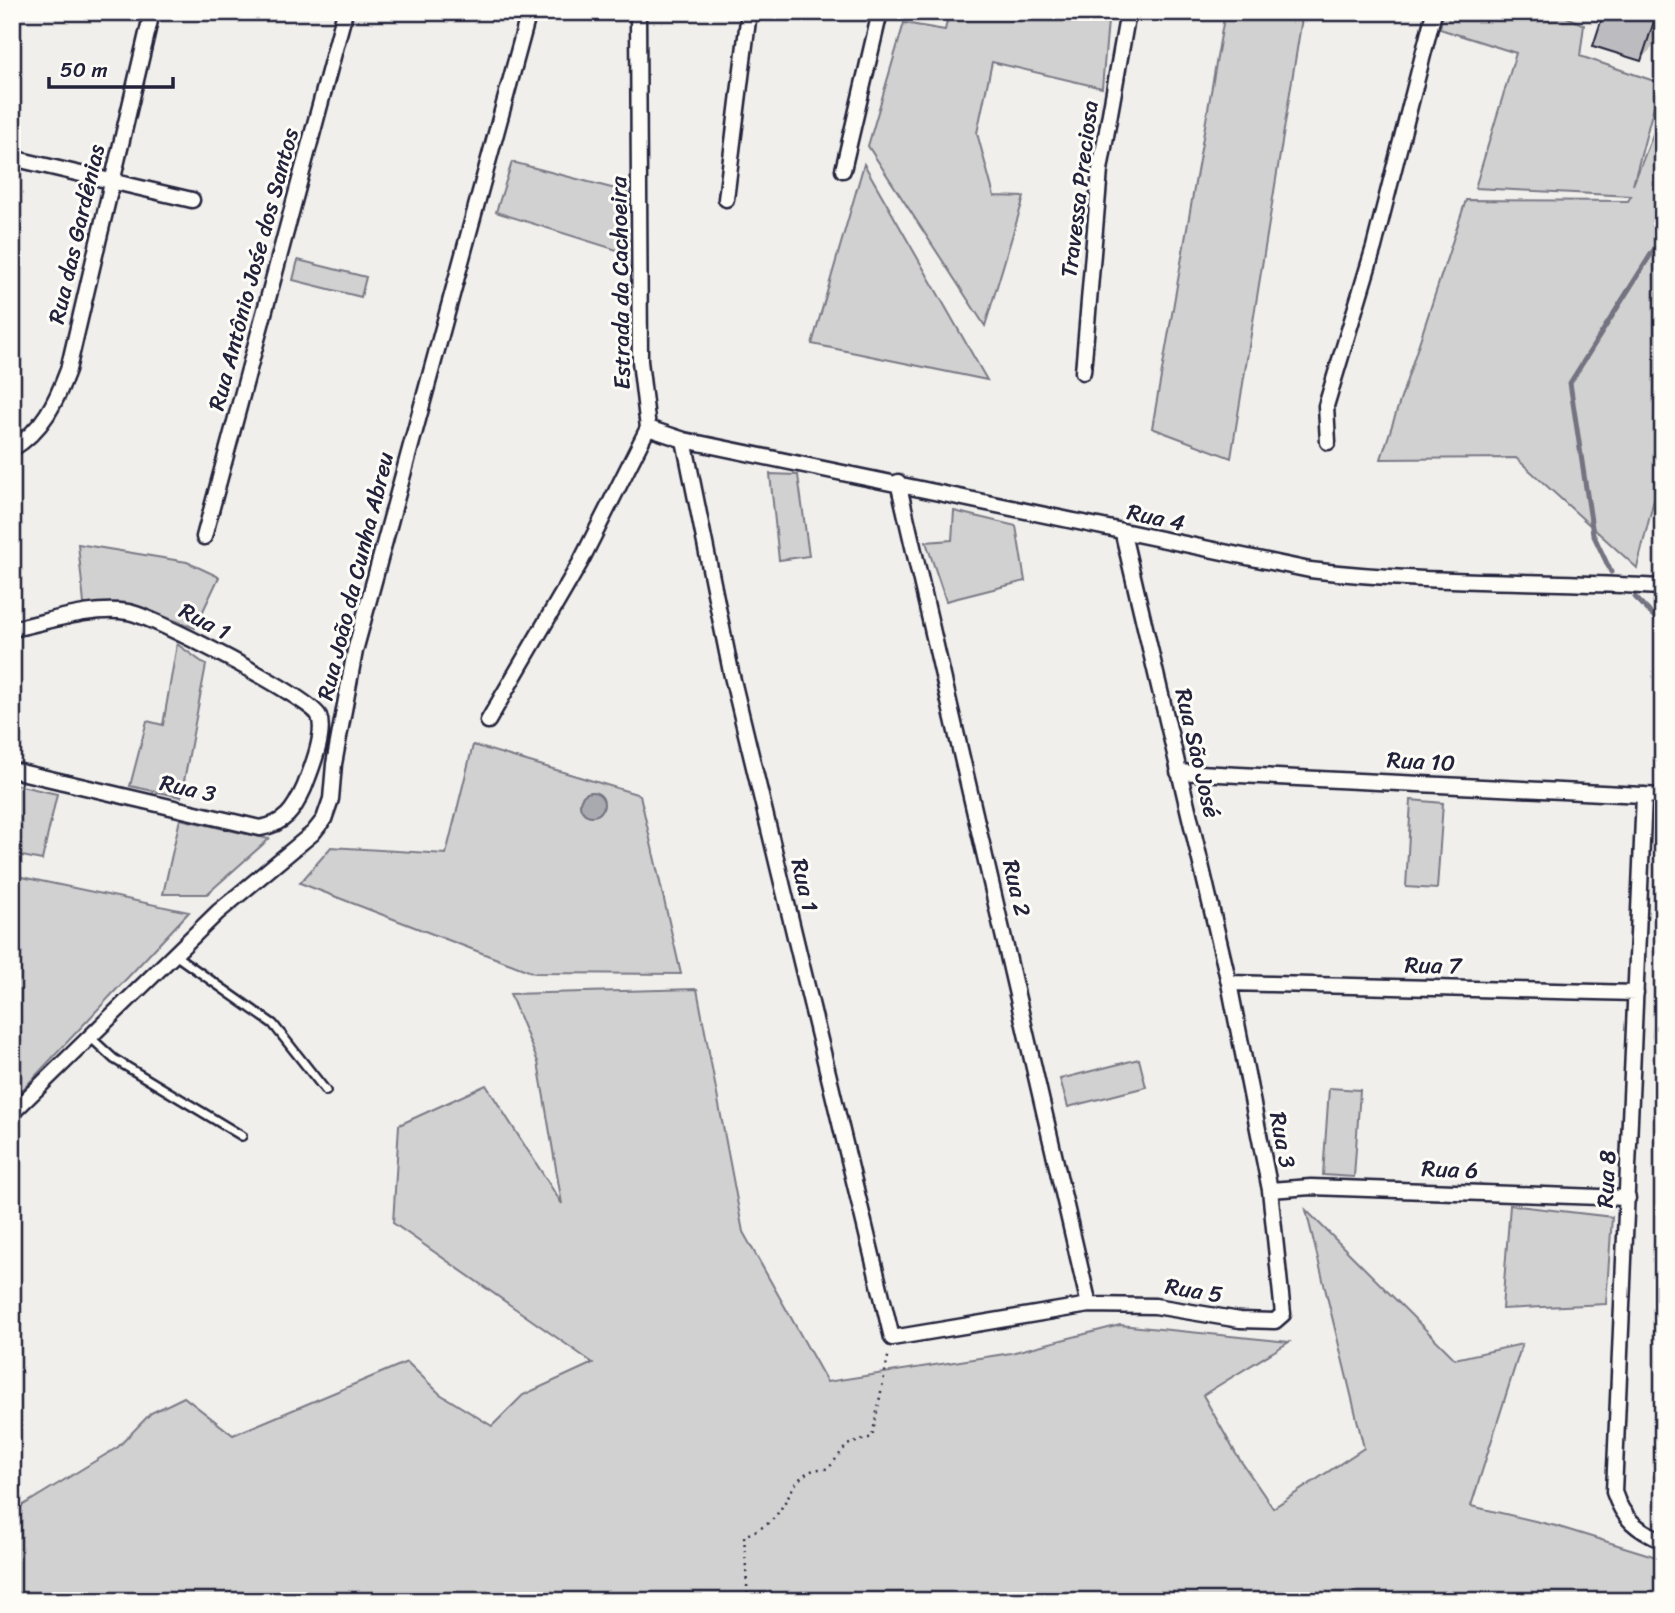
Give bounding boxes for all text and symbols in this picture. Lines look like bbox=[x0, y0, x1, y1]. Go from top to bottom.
scale bar bbox=[49, 46, 173, 90]
text: 50 m bbox=[60, 51, 108, 89]
street label: Travessa Preciosa bbox=[1048, 98, 1111, 280]
street label: Rua Antônio Jośe dos Santos bbox=[196, 123, 311, 415]
street label: Rua das Gardênias bbox=[36, 140, 117, 328]
street label: Estrada da Cachoeira bbox=[598, 176, 643, 390]
street label: Rua João da Cunha Abreu bbox=[305, 448, 406, 705]
street label: Rua 4 bbox=[1123, 491, 1189, 544]
street label: Rua 1 bbox=[171, 591, 238, 652]
street label: Rua São José bbox=[1163, 684, 1232, 822]
street label: Rua 10 bbox=[1386, 739, 1456, 784]
street label: Rua 3 bbox=[156, 762, 220, 815]
street label: Rua 1 bbox=[778, 854, 831, 916]
street label: Rua 2 bbox=[990, 856, 1043, 921]
street label: Rua 7 bbox=[1404, 945, 1464, 987]
street label: Rua 3 bbox=[1257, 1108, 1308, 1172]
street label: Rua 6 bbox=[1421, 1148, 1479, 1191]
street label: Rua 8 bbox=[1585, 1149, 1628, 1209]
street label: Rua 5 bbox=[1162, 1266, 1226, 1315]

